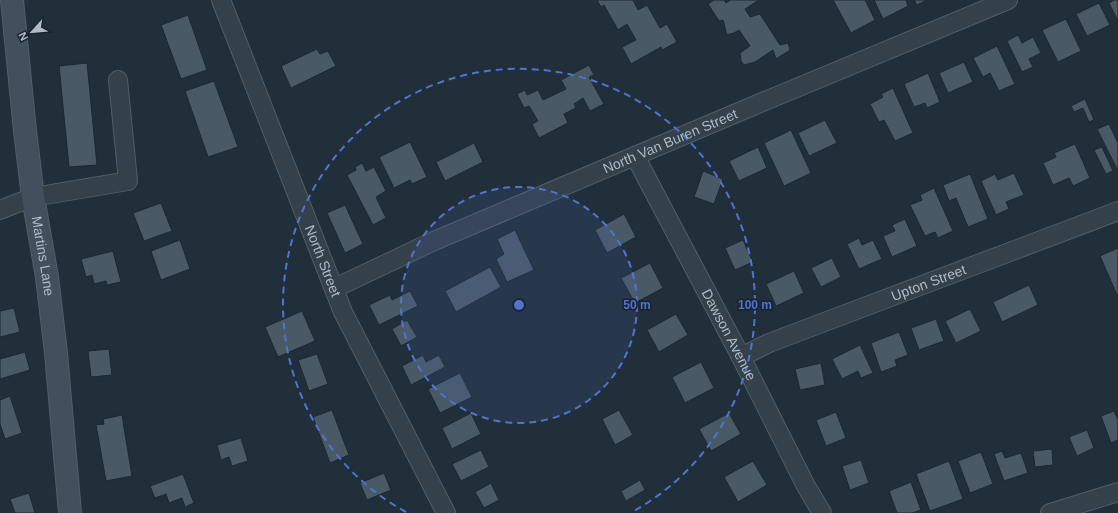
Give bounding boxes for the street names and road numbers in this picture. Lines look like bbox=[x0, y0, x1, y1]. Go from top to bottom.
street label: North Van Buren Street bbox=[600, 105, 740, 177]
street label: Martins Lane bbox=[28, 215, 57, 297]
street label: North Street bbox=[302, 223, 344, 299]
street label: Upton Street bbox=[889, 261, 968, 304]
street label: Dawson Avenue bbox=[699, 286, 760, 383]

